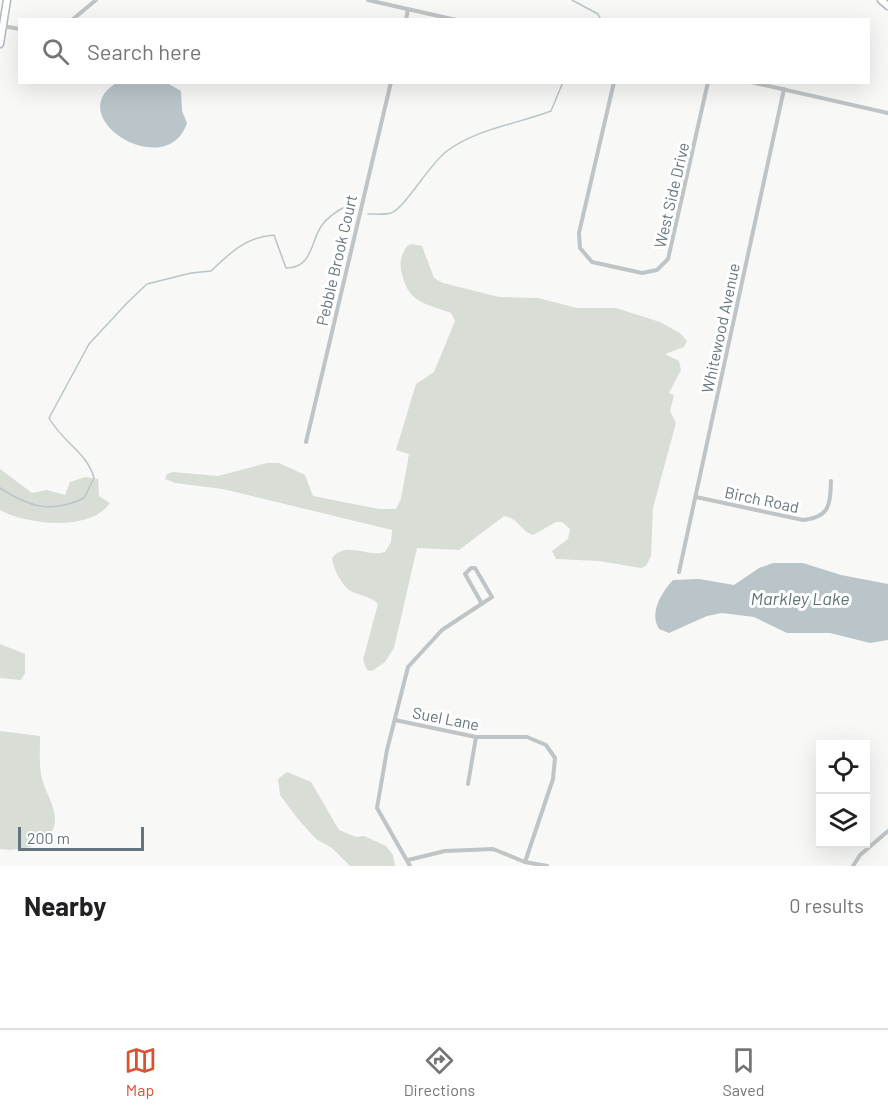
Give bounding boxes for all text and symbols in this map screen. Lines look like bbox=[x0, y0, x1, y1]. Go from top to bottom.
search box bbox=[18, 18, 870, 84]
icon: search bbox=[39, 35, 72, 68]
text: Search here bbox=[87, 38, 201, 64]
street label: West Side Drive bbox=[650, 140, 692, 250]
street label: Pebble Brook Court bbox=[312, 193, 360, 327]
street label: Whitewood Avenue bbox=[697, 261, 743, 395]
street label: Birch Road bbox=[723, 482, 801, 516]
water label: Markley Lake bbox=[751, 587, 849, 609]
street label: Suel Lane bbox=[411, 702, 481, 734]
map controls bbox=[816, 740, 870, 848]
button: locate bbox=[816, 740, 870, 794]
button: layers bbox=[816, 794, 870, 848]
scale bar bbox=[18, 824, 144, 852]
text: 200 m bbox=[27, 828, 70, 847]
text: Nearby bbox=[24, 890, 106, 921]
text: 0 results bbox=[789, 893, 864, 917]
tab: Map bbox=[124, 1044, 157, 1099]
tab: Directions bbox=[404, 1044, 475, 1099]
tab: Saved bbox=[722, 1044, 764, 1099]

